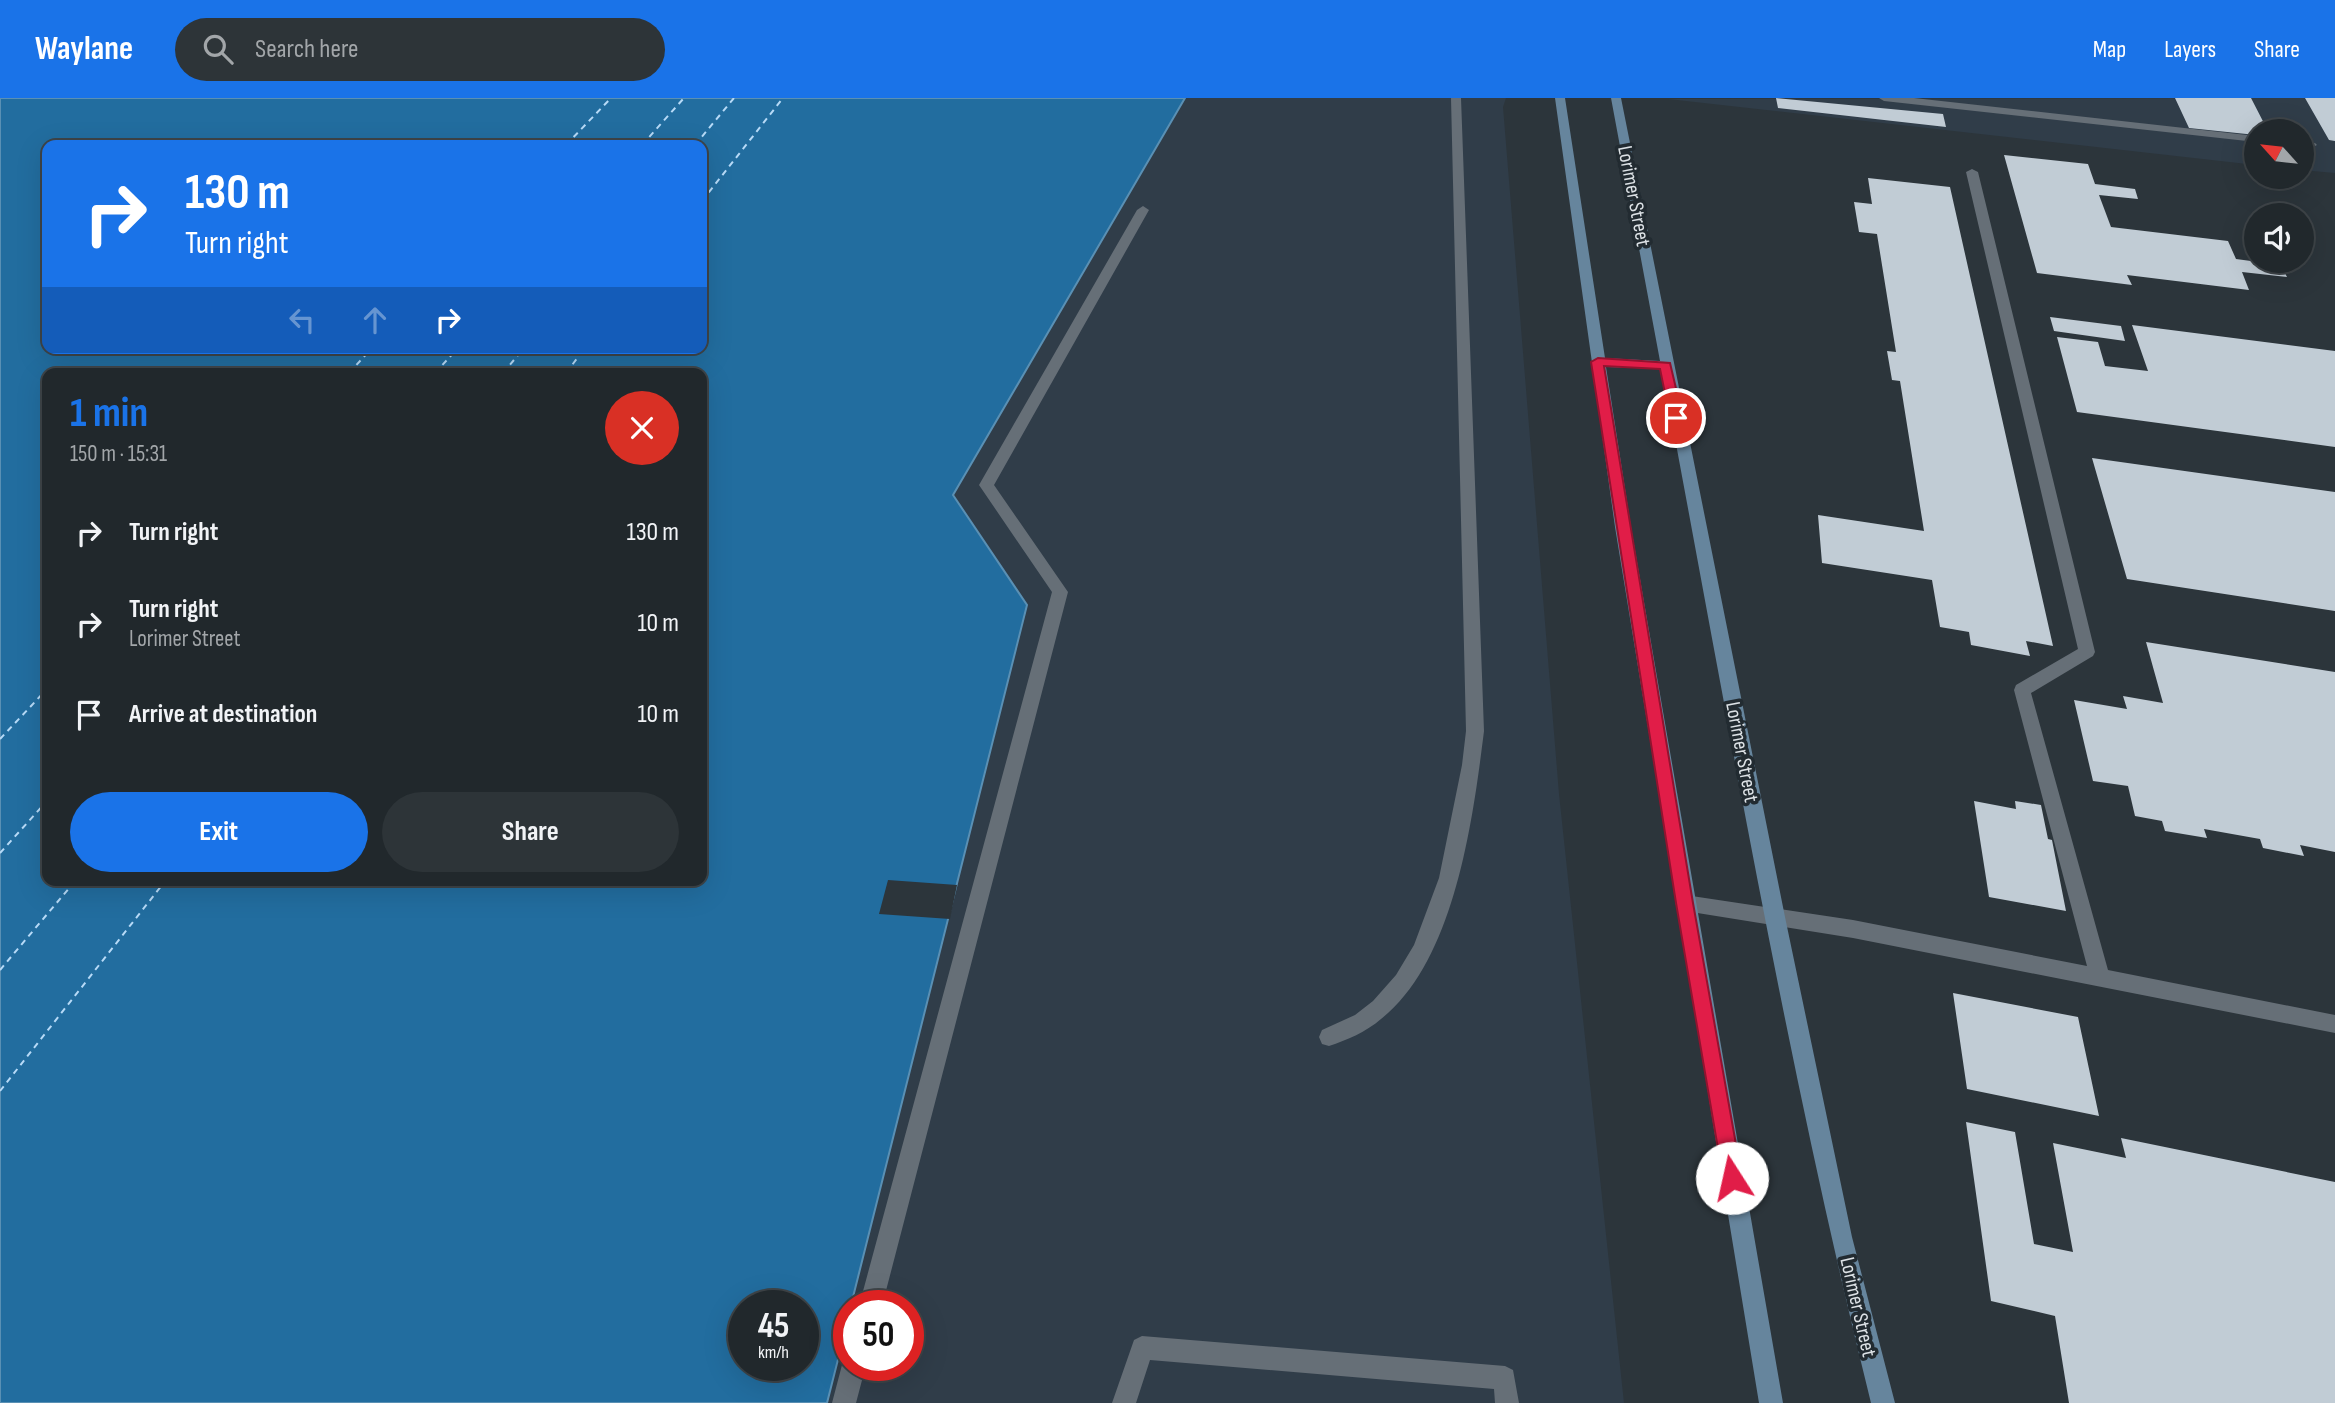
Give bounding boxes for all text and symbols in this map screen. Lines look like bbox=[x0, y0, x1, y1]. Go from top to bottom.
search box bbox=[175, 18, 665, 81]
text: Waylane bbox=[35, 29, 133, 69]
icon: search bbox=[199, 30, 237, 68]
text: Search here bbox=[255, 34, 358, 65]
text: Map bbox=[2093, 35, 2126, 64]
text: Layers bbox=[2164, 35, 2216, 64]
text: Share bbox=[2254, 35, 2300, 64]
north arrow bbox=[2244, 119, 2314, 189]
map controls bbox=[2244, 119, 2314, 273]
street label: Lorimer Street bbox=[1612, 144, 1656, 248]
text: 130 m bbox=[185, 164, 290, 223]
icon: right bbox=[70, 168, 161, 259]
button: sound bbox=[2244, 203, 2314, 273]
text: Turn right bbox=[185, 224, 289, 263]
icon: left bbox=[283, 301, 321, 339]
icon: ahead bbox=[356, 301, 394, 339]
icon: right bbox=[429, 301, 467, 339]
text: 1 min bbox=[70, 388, 148, 439]
pin bbox=[1646, 388, 1706, 448]
button: close bbox=[605, 391, 679, 465]
icon: arrive bbox=[1657, 399, 1695, 437]
text: 150 m · 15:31 bbox=[70, 440, 167, 468]
icon: right bbox=[70, 514, 108, 552]
text: Turn right bbox=[129, 517, 218, 548]
text: 130 m bbox=[627, 517, 679, 548]
text: Turn right bbox=[129, 594, 218, 625]
icon: right bbox=[70, 605, 108, 643]
text: 10 m bbox=[637, 608, 679, 639]
text: Lorimer Street bbox=[129, 625, 240, 653]
icon: arrive bbox=[70, 696, 108, 734]
text: Arrive at destination bbox=[129, 699, 317, 730]
text: 10 m bbox=[637, 699, 679, 730]
street label: Lorimer Street bbox=[1720, 700, 1764, 804]
button: Exit bbox=[70, 792, 368, 872]
button: Share bbox=[382, 792, 679, 872]
position arrow bbox=[1695, 1141, 1769, 1215]
street label: Lorimer Street bbox=[1834, 1255, 1882, 1359]
speed limit sign: 50 bbox=[833, 1290, 924, 1381]
text: 45 bbox=[758, 1305, 789, 1348]
text: km/h bbox=[758, 1342, 789, 1363]

